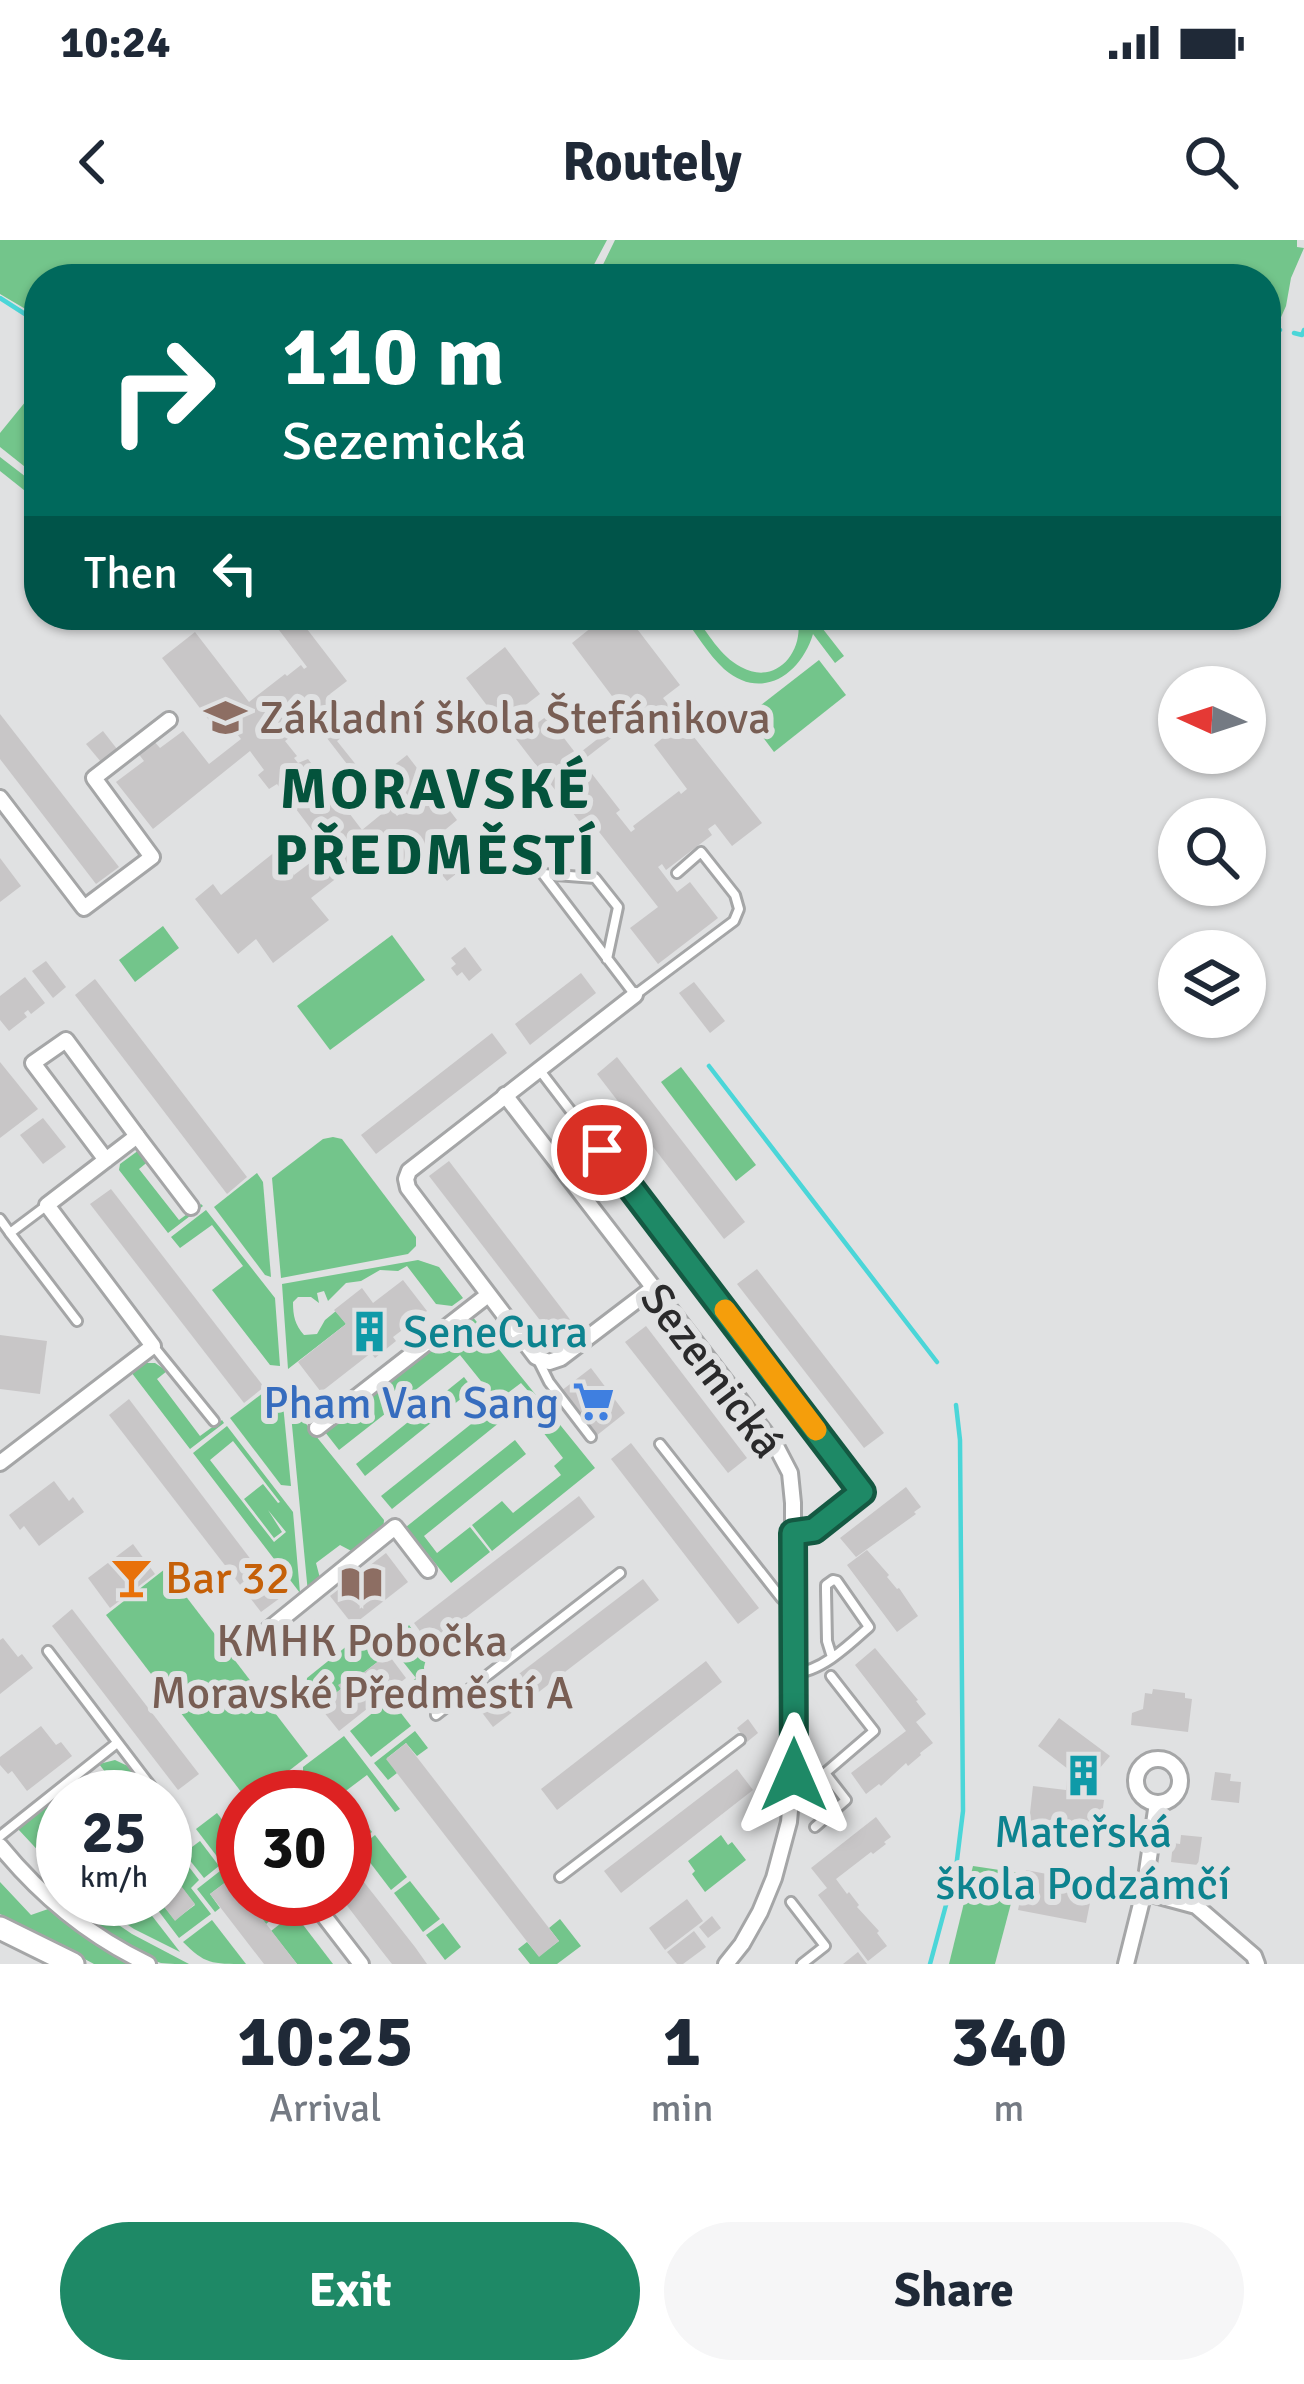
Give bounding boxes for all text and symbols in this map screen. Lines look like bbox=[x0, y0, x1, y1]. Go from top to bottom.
text: 10:24 bbox=[60, 15, 170, 70]
icon: back bbox=[60, 129, 126, 195]
text: Routely bbox=[562, 129, 742, 196]
icon: search bbox=[1178, 129, 1244, 195]
text: 110 m bbox=[282, 305, 504, 409]
icon: right bbox=[84, 312, 240, 468]
text: Sezemická bbox=[282, 408, 527, 475]
icon: left bbox=[202, 540, 268, 606]
text: Then bbox=[84, 546, 178, 601]
north arrow bbox=[1158, 666, 1266, 774]
map controls bbox=[1158, 666, 1266, 1038]
place label: Základní škola Štefánikova bbox=[259, 691, 771, 746]
school or university icon: Základní škola Štefánikova bbox=[202, 694, 248, 740]
district label: MORAVSKÉ PŘEDMĚSTÍ bbox=[274, 754, 598, 891]
button: search bbox=[1158, 798, 1266, 906]
button: layers bbox=[1158, 930, 1266, 1038]
pin bbox=[551, 1099, 653, 1201]
icon: arrive bbox=[569, 1117, 635, 1183]
street label: Sezemická bbox=[628, 1273, 795, 1469]
place label: SeneCura bbox=[403, 1305, 588, 1360]
building icon: SeneCura bbox=[346, 1308, 392, 1354]
place label: Pham Van Sang bbox=[263, 1376, 559, 1431]
supermarket icon: Pham Van Sang bbox=[570, 1379, 616, 1425]
place label: Bar 32 bbox=[165, 1551, 290, 1606]
bar icon: Bar 32 bbox=[108, 1554, 154, 1600]
library icon: KMHK Pobočka Moravské Předměstí A bbox=[339, 1561, 385, 1607]
place label: KMHK Pobočka Moravské Předměstí A bbox=[150, 1614, 574, 1721]
position arrow bbox=[731, 1712, 857, 1838]
building icon: Mateřská škola Podzámčí bbox=[1060, 1752, 1106, 1798]
speed limit sign: 30 bbox=[216, 1770, 372, 1926]
text: 25 bbox=[82, 1796, 146, 1870]
place label: Mateřská škola Podzámčí bbox=[936, 1805, 1230, 1912]
text: km/h bbox=[80, 1859, 148, 1896]
text: 10:25 bbox=[237, 1997, 414, 2086]
text: 1 bbox=[663, 1997, 701, 2086]
text: 340 bbox=[950, 1997, 1067, 2086]
text: Arrival bbox=[269, 2084, 381, 2132]
text: min bbox=[651, 2084, 714, 2132]
text: m bbox=[993, 2084, 1024, 2132]
button: Exit bbox=[60, 2222, 640, 2360]
button: Share bbox=[664, 2222, 1244, 2360]

